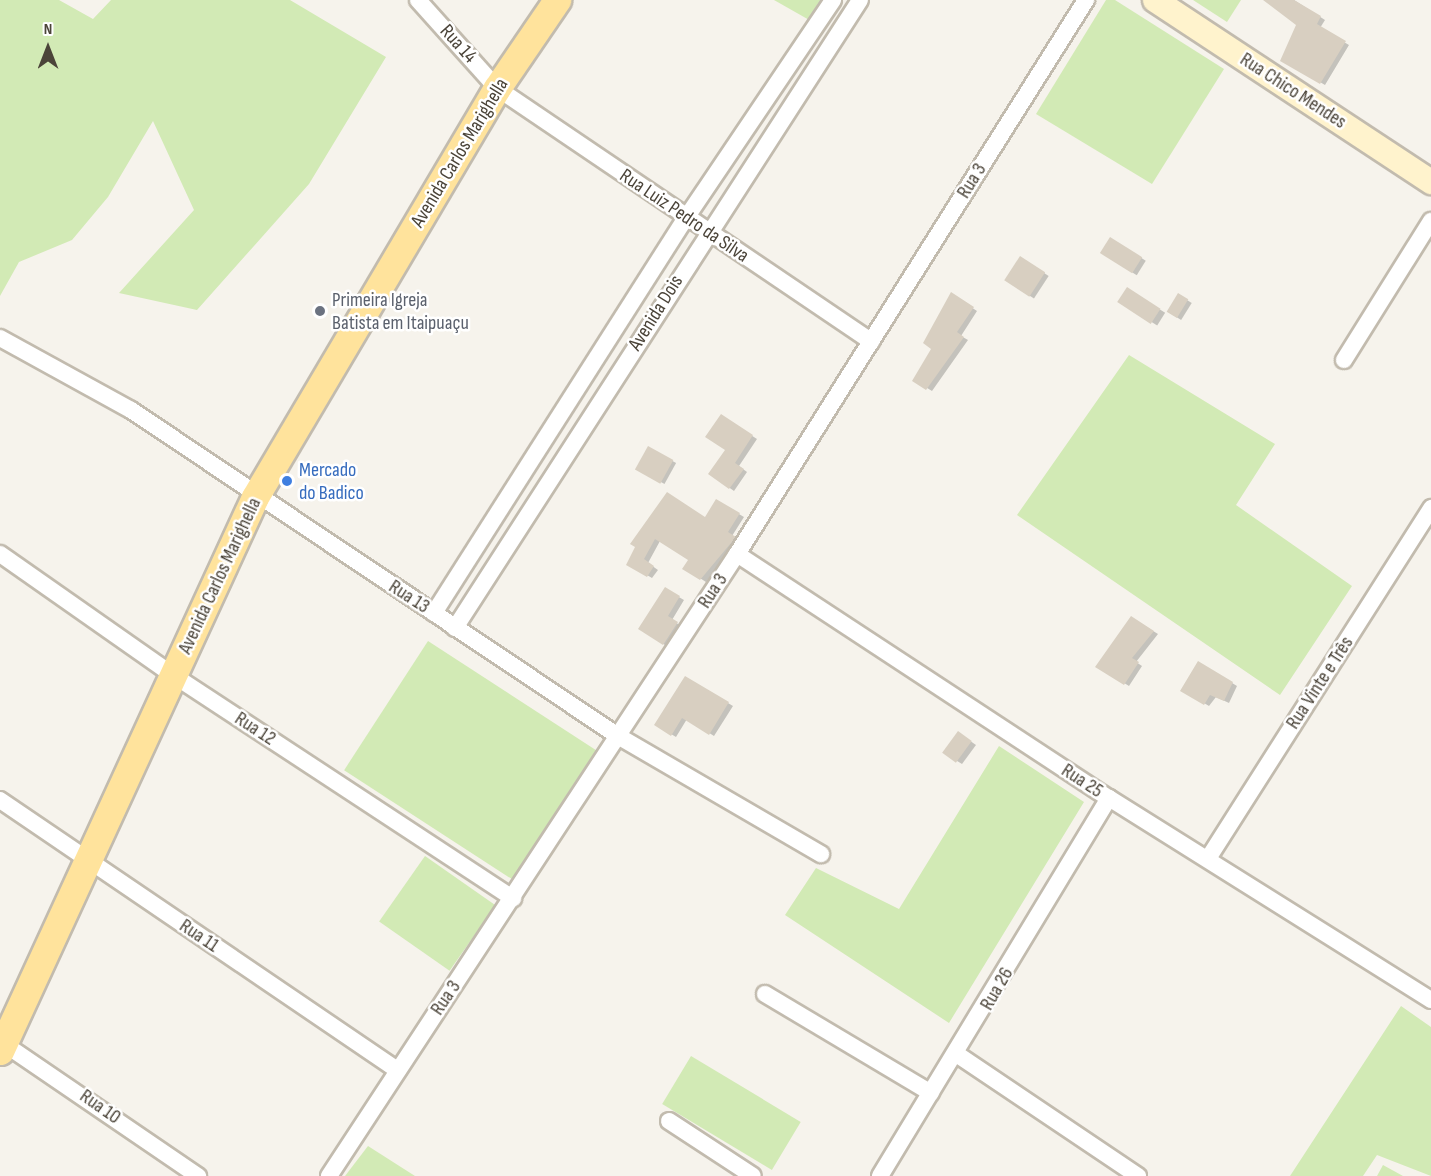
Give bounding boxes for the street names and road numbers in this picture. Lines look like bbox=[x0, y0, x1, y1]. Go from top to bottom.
street label: Rua 14 bbox=[434, 20, 482, 68]
street label: Rua Chico Mendes bbox=[1235, 48, 1351, 134]
street label: Avenida Carlos Marighella bbox=[406, 74, 514, 232]
street label: Rua 3 bbox=[952, 159, 992, 203]
street label: Rua Luiz Pedro da Silva bbox=[615, 164, 753, 268]
street label: Avenida Dois bbox=[623, 271, 689, 355]
street label: Avenida Carlos Marighella bbox=[173, 494, 267, 658]
street label: Rua 3 bbox=[693, 569, 733, 613]
street label: Rua 13 bbox=[384, 575, 434, 619]
street label: Rua Vinte e Três bbox=[1281, 632, 1359, 734]
street label: Rua 12 bbox=[230, 707, 280, 751]
street label: Rua 25 bbox=[1057, 759, 1107, 803]
street label: Rua 11 bbox=[175, 914, 223, 958]
street label: Rua 26 bbox=[975, 963, 1019, 1015]
street label: Rua 3 bbox=[426, 976, 466, 1020]
street label: Rua 10 bbox=[75, 1084, 125, 1130]

